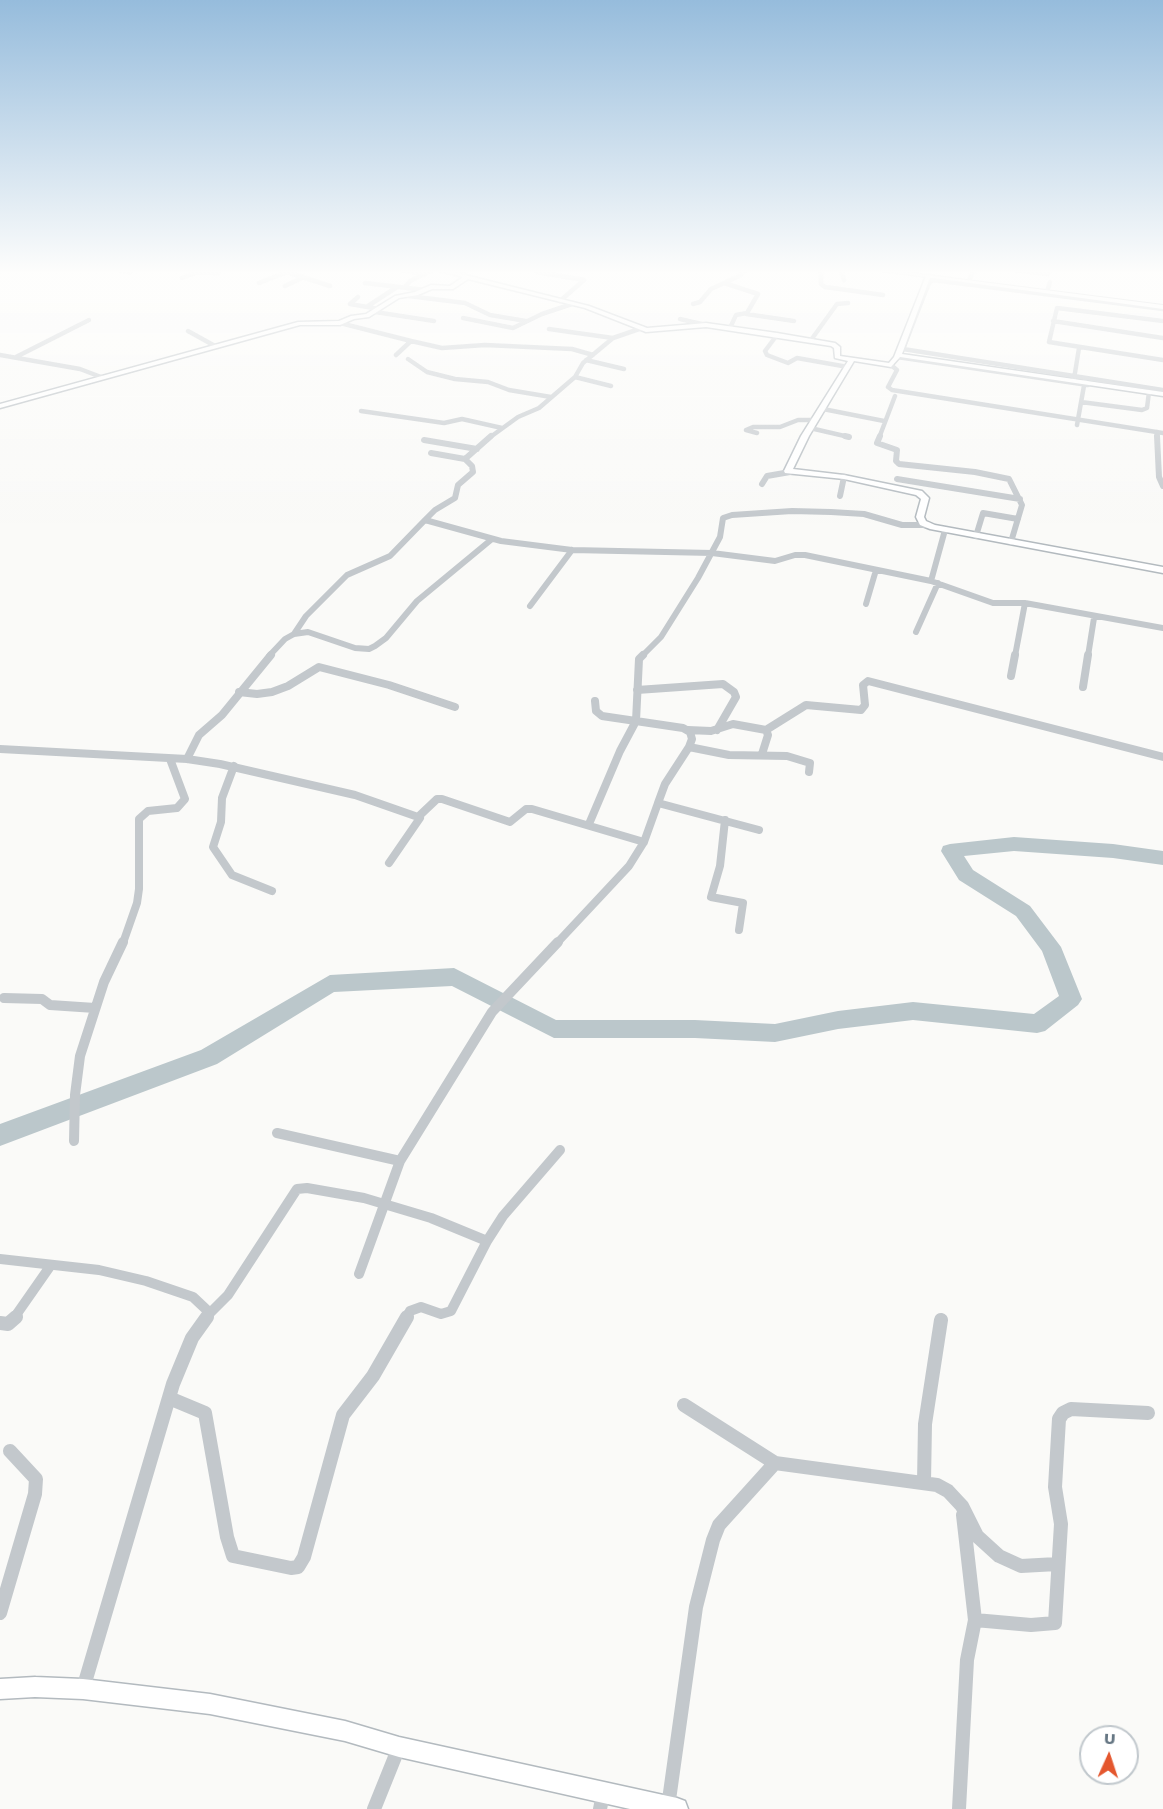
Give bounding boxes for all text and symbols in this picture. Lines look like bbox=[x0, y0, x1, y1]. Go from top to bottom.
north arrow bbox=[1079, 1725, 1139, 1785]
text: U bbox=[1104, 1729, 1116, 1748]

